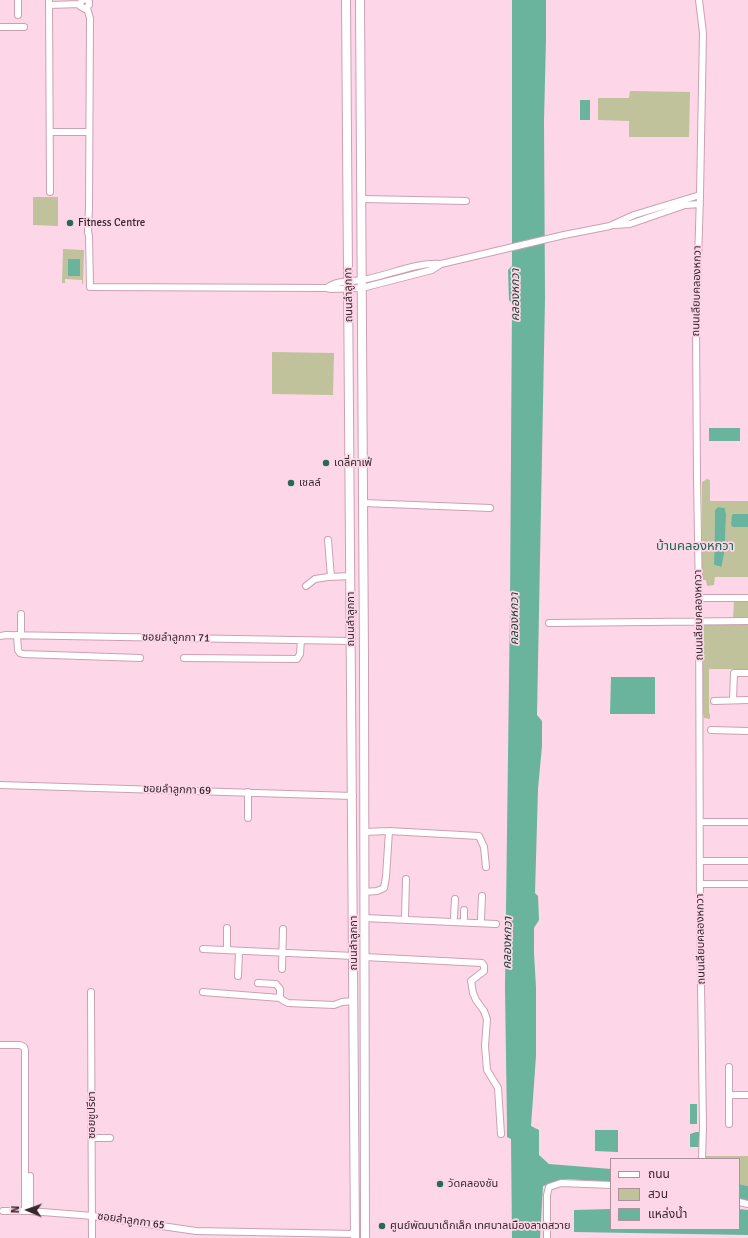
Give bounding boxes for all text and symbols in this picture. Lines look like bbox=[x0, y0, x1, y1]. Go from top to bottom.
place label: Fitness Centre bbox=[78, 216, 145, 230]
marker: Fitness Centre bbox=[65, 218, 75, 228]
street label: ถนนเลียบคลองหกวา bbox=[690, 245, 704, 337]
street label: ถนนลำลูกกา bbox=[342, 267, 356, 323]
water label: คลองหกวา bbox=[509, 269, 523, 321]
place label: เดลี่คาเฟ่ bbox=[334, 456, 372, 470]
marker: เดลี่คาเฟ่ bbox=[321, 458, 331, 468]
place label: เชลล์ bbox=[299, 476, 321, 490]
marker: เชลล์ bbox=[286, 478, 296, 488]
district label: บ้านคลองหกวา bbox=[656, 539, 734, 555]
street label: ถนนเลียบคลองหกวา bbox=[692, 569, 706, 661]
street label: ถนนลำลูกกา bbox=[344, 592, 358, 646]
water label: คลองหกวา bbox=[508, 593, 522, 645]
street label: ซอยลำลูกกา 71 bbox=[142, 631, 210, 645]
street label: ซอยลำลูกกา 69 bbox=[143, 782, 211, 798]
street label: ถนนเลียบคลองหกวา bbox=[694, 893, 708, 985]
street label: ถนนลำลูกกา bbox=[347, 916, 361, 970]
water label: คลองหกวา bbox=[500, 917, 516, 969]
street label: ซอยชูปรีชา bbox=[85, 1091, 99, 1139]
legend bbox=[610, 1158, 740, 1230]
text: ถนน bbox=[648, 1167, 670, 1182]
place label: วัดคลองชัน bbox=[448, 1177, 498, 1191]
marker: วัดคลองชัน bbox=[435, 1179, 445, 1189]
text: สวน bbox=[648, 1187, 668, 1202]
north arrow bbox=[8, 1190, 48, 1230]
text: N bbox=[9, 1206, 22, 1214]
text: แหล่งน้ำ bbox=[648, 1207, 687, 1222]
street label: ซอยลำลูกกา 65 bbox=[96, 1210, 166, 1232]
place label: ศูนย์พัฒนาเด็กเล็ก เทศบาลเมืองลาดสวาย bbox=[390, 1219, 571, 1233]
marker: ศูนย์พัฒนาเด็กเล็ก เทศบาลเมืองลาดสวาย bbox=[377, 1221, 387, 1231]

